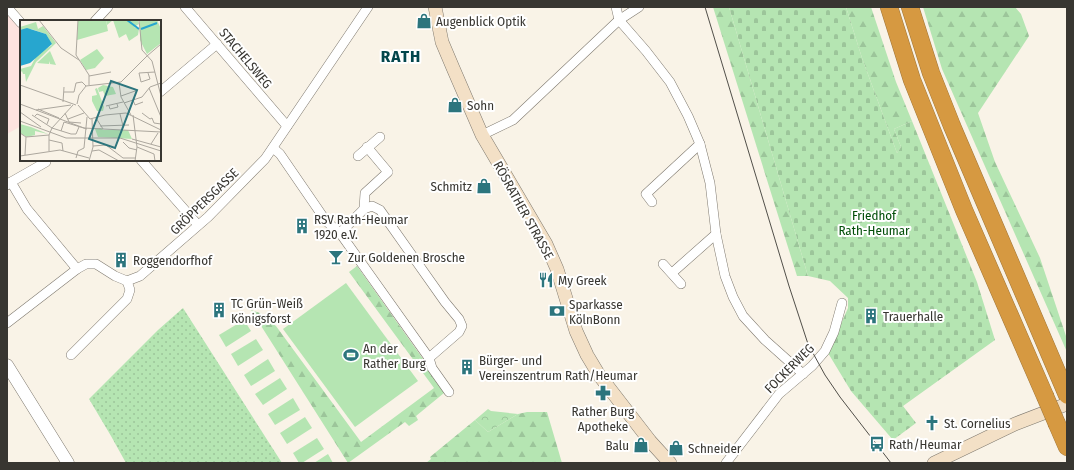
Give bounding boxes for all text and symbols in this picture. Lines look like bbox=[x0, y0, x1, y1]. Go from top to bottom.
shop icon: Augenblick Optik bbox=[415, 12, 433, 30]
place label: Augenblick Optik bbox=[436, 14, 527, 29]
inset map bbox=[20, 20, 161, 161]
street label: STACHELSWEG bbox=[216, 25, 275, 91]
district label: RATH bbox=[381, 46, 421, 67]
shop icon: Sohn bbox=[446, 96, 464, 114]
place label: Sohn bbox=[467, 98, 494, 113]
street label: RÖSRATHER STRASSE bbox=[490, 158, 558, 262]
street label: GRÖPPERSGASSE bbox=[166, 164, 242, 238]
shop icon: Schmitz bbox=[475, 177, 493, 195]
place label: Schmitz bbox=[430, 179, 472, 194]
park label: Friedhof Rath-Heumar bbox=[838, 208, 910, 238]
place label: RSV Rath-Heumar 1920 e.V. bbox=[314, 212, 409, 242]
building icon: RSV Rath-Heumar 1920 e.V. bbox=[293, 217, 311, 235]
bar icon: Zur Goldenen Brosche bbox=[327, 248, 345, 266]
place label: Zur Goldenen Brosche bbox=[348, 250, 465, 265]
building icon: Roggendorfhof bbox=[112, 251, 130, 269]
place label: Roggendorfhof bbox=[133, 253, 213, 268]
restaurant icon: My Greek bbox=[537, 271, 555, 289]
place label: My Greek bbox=[558, 273, 608, 288]
place label: TC Grün-Weiß Königsforst bbox=[231, 296, 303, 326]
place label: Sparkasse KölnBonn bbox=[569, 297, 623, 327]
building icon: TC Grün-Weiß Königsforst bbox=[210, 301, 228, 319]
bank icon: Sparkasse KölnBonn bbox=[548, 302, 566, 320]
building icon: Trauerhalle bbox=[862, 307, 880, 325]
place label: Trauerhalle bbox=[883, 309, 943, 324]
place label: An der Rather Burg bbox=[363, 341, 427, 371]
street label: FOCKERWEG bbox=[762, 341, 817, 396]
sports icon: An der Rather Burg bbox=[342, 346, 360, 364]
place label: Bürger- und Vereinszentrum Rath/Heumar bbox=[479, 353, 638, 383]
building icon: Bürger- und Vereinszentrum Rath/Heumar bbox=[458, 358, 476, 376]
pharmacy icon: Rather Burg Apotheke bbox=[594, 384, 612, 402]
place label: Rather Burg Apotheke bbox=[572, 404, 635, 434]
church icon: St. Cornelius bbox=[923, 414, 941, 432]
place label: St. Cornelius bbox=[944, 416, 1011, 431]
bus stop icon: Rath/Heumar bbox=[868, 435, 886, 453]
shop icon: Balu bbox=[632, 436, 650, 454]
place label: Rath/Heumar bbox=[889, 437, 962, 452]
place label: Balu bbox=[605, 438, 629, 453]
shop icon: Schneider bbox=[667, 439, 685, 457]
place label: Schneider bbox=[688, 441, 742, 456]

